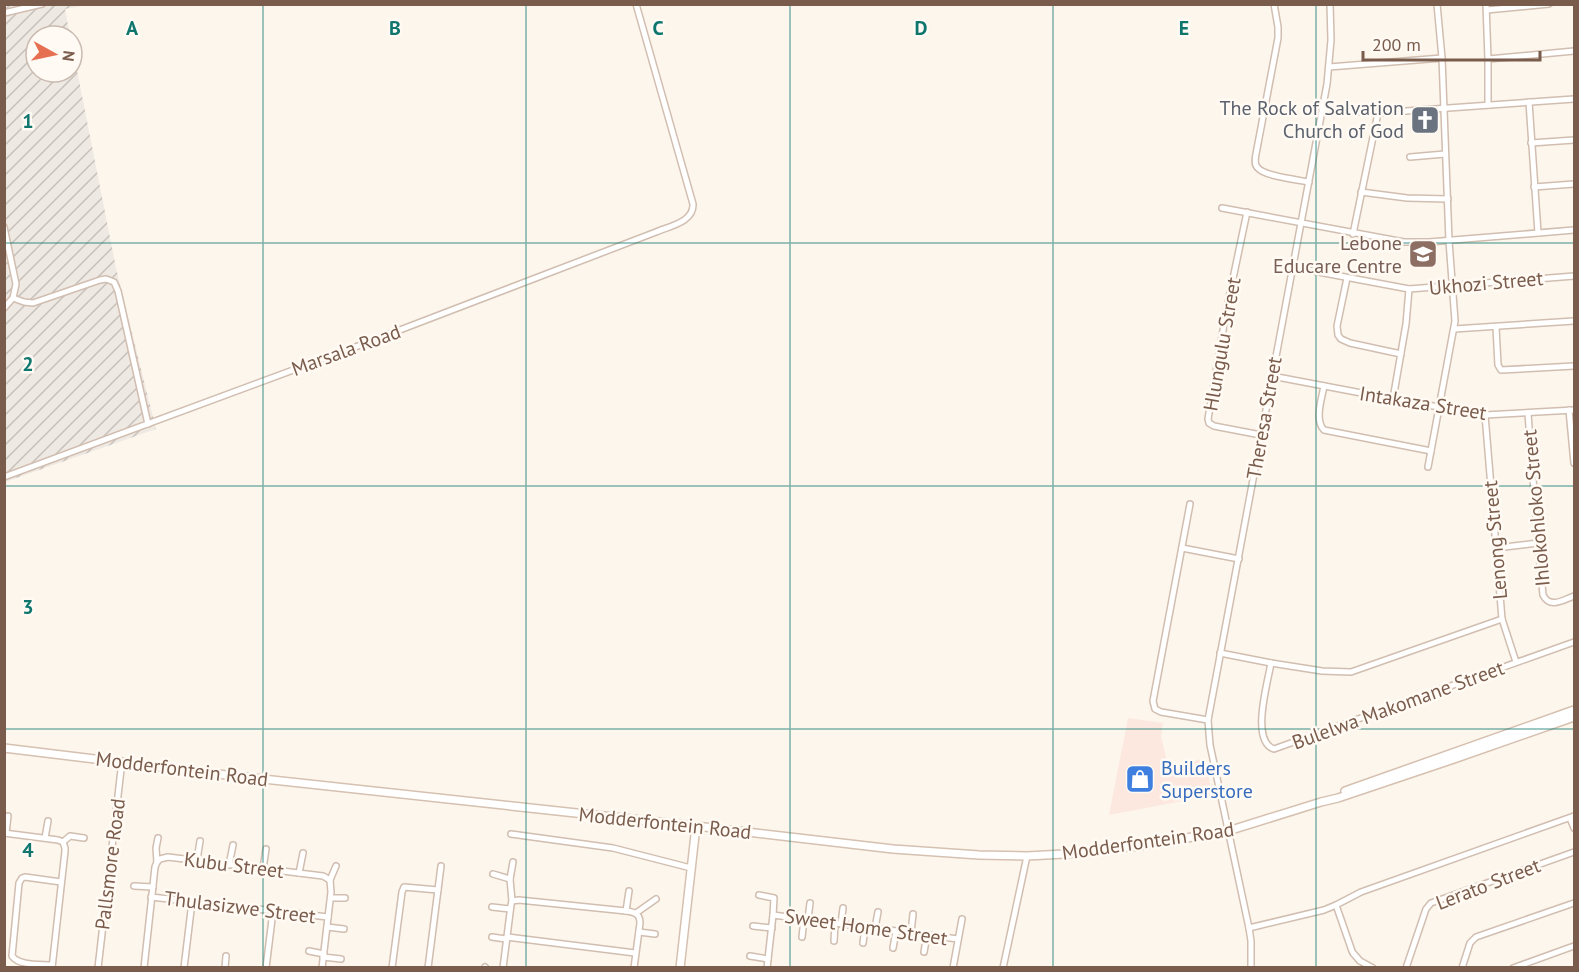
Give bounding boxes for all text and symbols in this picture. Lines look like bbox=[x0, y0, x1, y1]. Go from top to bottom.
text: A bbox=[126, 15, 139, 41]
text: B bbox=[389, 15, 401, 41]
text: C bbox=[652, 15, 664, 41]
text: D bbox=[915, 15, 928, 41]
text: E bbox=[1179, 15, 1189, 41]
north arrow bbox=[24, 24, 84, 84]
scale bar bbox=[1363, 24, 1540, 62]
text: 200 m bbox=[1372, 33, 1421, 56]
text: N bbox=[58, 49, 79, 63]
place label: The Rock of Salvation Church of God bbox=[1220, 95, 1404, 144]
church icon: The Rock of Salvation Church of God bbox=[1409, 104, 1441, 136]
text: 1 bbox=[22, 108, 34, 134]
place label: Lebone Educare Centre bbox=[1273, 230, 1402, 279]
school or university icon: Lebone Educare Centre bbox=[1407, 238, 1439, 270]
street label: Ukhozi Street bbox=[1428, 265, 1544, 301]
street label: Hlungulu Street bbox=[1197, 275, 1247, 413]
street label: Marsala Road bbox=[288, 318, 404, 382]
text: 2 bbox=[22, 351, 34, 377]
street label: Theresa Street bbox=[1240, 355, 1288, 481]
street label: Intakaza Street bbox=[1358, 380, 1489, 426]
street label: Ihlokohloko Street bbox=[1516, 428, 1556, 588]
street label: Lenong Street bbox=[1477, 479, 1513, 600]
text: 3 bbox=[22, 594, 34, 620]
street label: Bulelwa Makomane Street bbox=[1288, 654, 1508, 755]
street label: Modderfontein Road bbox=[94, 746, 270, 792]
place label: Builders Superstore bbox=[1161, 755, 1253, 804]
shop icon: Builders Superstore bbox=[1124, 763, 1156, 795]
street label: Pallsmore Road bbox=[89, 797, 131, 931]
street label: Modderfontein Road bbox=[577, 801, 753, 845]
street label: Modderfontein Road bbox=[1060, 816, 1236, 866]
text: 4 bbox=[22, 837, 34, 863]
street label: Kubu Street bbox=[183, 846, 286, 884]
street label: Lerato Street bbox=[1432, 852, 1544, 916]
street label: Thulasizwe Street bbox=[163, 885, 317, 929]
street label: Sweet Home Street bbox=[783, 903, 949, 951]

